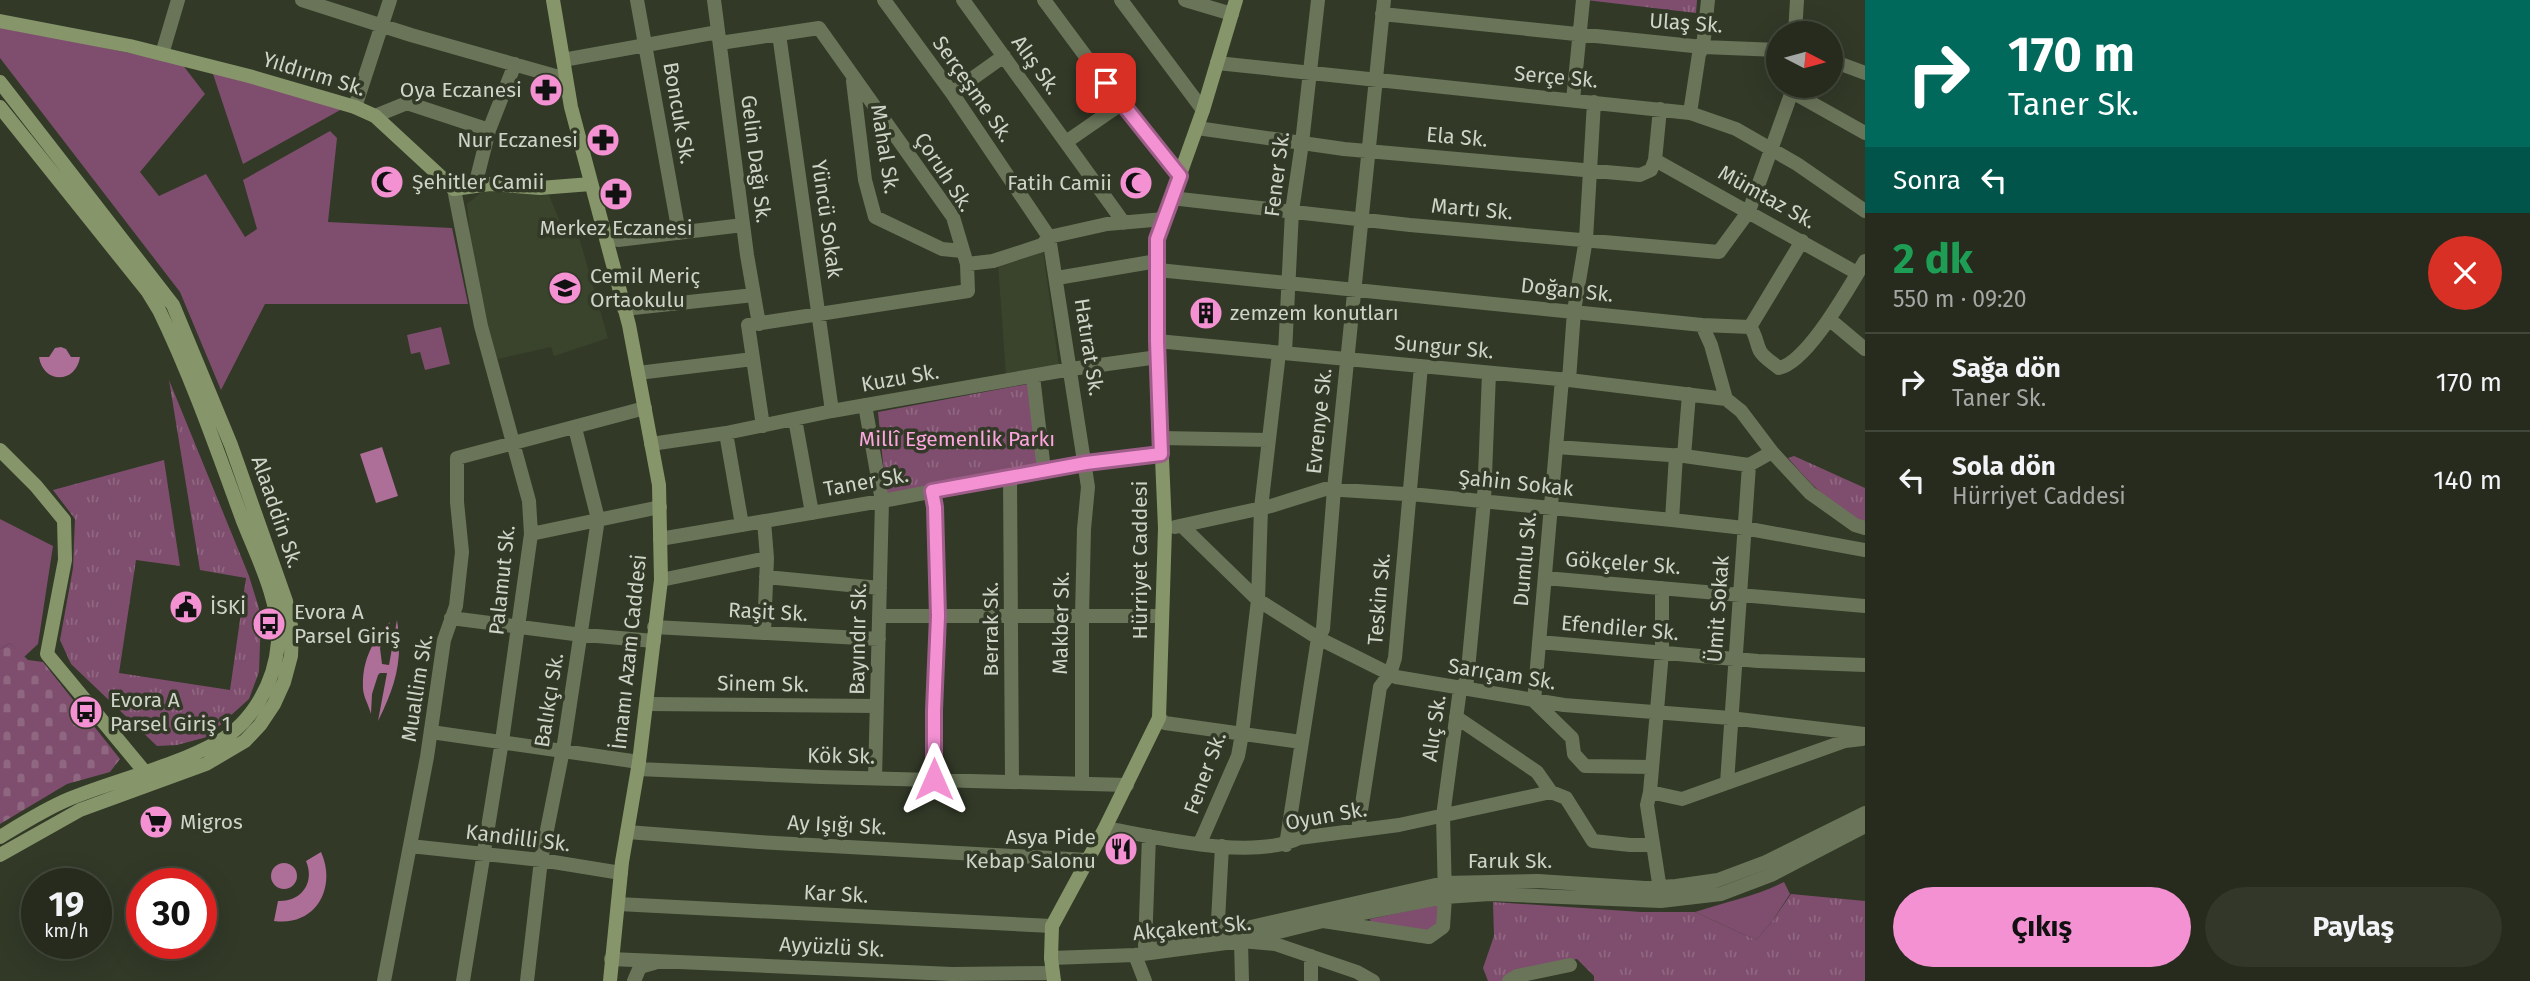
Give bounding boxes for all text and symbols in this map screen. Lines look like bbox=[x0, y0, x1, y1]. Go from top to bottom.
street label: Ulaş Sk. bbox=[1648, 7, 1724, 39]
north arrow bbox=[1766, 21, 1843, 98]
map controls bbox=[1766, 21, 1843, 98]
text: 170 m bbox=[2008, 25, 2135, 84]
icon: right bbox=[1893, 28, 1984, 119]
street label: Alış Sk. bbox=[1006, 30, 1066, 100]
street label: Serçeşme Sk. bbox=[927, 31, 1019, 147]
street label: Yıldırım Sk. bbox=[260, 46, 368, 102]
pin bbox=[1076, 53, 1136, 113]
street label: Boncuk Sk. bbox=[657, 60, 701, 166]
street label: Serçe Sk. bbox=[1513, 60, 1599, 94]
icon: arrive bbox=[1087, 64, 1125, 102]
pharmacy icon: Oya Eczanesi bbox=[527, 71, 565, 109]
place label: Oya Eczanesi bbox=[400, 77, 522, 103]
text: Taner Sk. bbox=[2008, 85, 2139, 123]
street label: Gelin Dağı Sk. bbox=[735, 93, 777, 225]
street label: Mahal Sk. bbox=[865, 102, 905, 196]
pharmacy icon: Nur Eczanesi bbox=[584, 121, 622, 159]
street label: Ela Sk. bbox=[1425, 121, 1489, 153]
place label: Nur Eczanesi bbox=[457, 127, 578, 153]
street label: Çoruh Sk. bbox=[909, 128, 979, 216]
street label: Fener Sk. bbox=[1259, 130, 1295, 218]
street label: Yüncü Sokak bbox=[806, 158, 848, 280]
street label: Mümtaz Sk. bbox=[1714, 160, 1820, 234]
icon: left bbox=[1975, 161, 2013, 199]
mosque icon: Şehitler Camii bbox=[368, 163, 406, 201]
mosque icon: Fatih Camii bbox=[1117, 164, 1155, 202]
text: Sonra bbox=[1893, 165, 1961, 196]
place label: Şehitler Camii bbox=[412, 169, 544, 195]
place label: Fatih Camii bbox=[1007, 170, 1112, 196]
pharmacy icon: Merkez Eczanesi bbox=[597, 175, 635, 213]
street label: Martı Sk. bbox=[1430, 192, 1514, 226]
place label: Merkez Eczanesi bbox=[539, 215, 693, 241]
text: 2 dk bbox=[1893, 234, 1973, 284]
button: close bbox=[2428, 236, 2502, 310]
place label: Cemil Meriç Ortaokulu bbox=[590, 263, 700, 313]
school or university icon: Cemil Meriç Ortaokulu bbox=[546, 269, 584, 307]
street label: Doğan Sk. bbox=[1519, 272, 1615, 308]
text: 550 m · 09:20 bbox=[1893, 285, 2027, 313]
building icon: zemzem konutları bbox=[1187, 294, 1225, 332]
street label: Hatırat Sk. bbox=[1068, 296, 1110, 398]
place label: zemzem konutları bbox=[1230, 300, 1399, 326]
street label: Sungur Sk. bbox=[1393, 330, 1495, 364]
text: Sağa dön bbox=[1952, 353, 2061, 384]
street label: Kuzu Sk. bbox=[859, 358, 941, 398]
icon: right bbox=[1893, 363, 1931, 401]
street label: Evrenye Sk. bbox=[1300, 367, 1338, 475]
text: 170 m bbox=[2436, 367, 2502, 398]
text: Taner Sk. bbox=[1952, 384, 2046, 412]
park label: Millî Egemenlik Parkı bbox=[859, 426, 1055, 452]
text: Sola dön bbox=[1952, 451, 2056, 482]
street label: Alaaddin Sk. bbox=[246, 452, 308, 572]
icon: left bbox=[1893, 461, 1931, 499]
street label: Taner Sk. bbox=[821, 462, 911, 502]
street label: Şahin Sokak bbox=[1457, 464, 1575, 502]
text: 140 m bbox=[2433, 465, 2502, 496]
street label: Hürriyet Caddesi bbox=[1127, 481, 1153, 639]
text: Hürriyet Caddesi bbox=[1952, 482, 2126, 510]
street label: Dumlu Sk. bbox=[1508, 511, 1542, 607]
street label: Palamut Sk. bbox=[483, 524, 521, 636]
street label: Gökçeler Sk. bbox=[1564, 546, 1682, 580]
street label: Teskin Sk. bbox=[1362, 552, 1396, 646]
street label: İmamı Azam Caddesi bbox=[606, 553, 652, 751]
street label: Ümit Sokak bbox=[1701, 554, 1735, 663]
street label: Makber Sk. bbox=[1047, 571, 1075, 675]
street label: Berrak Sk. bbox=[978, 582, 1004, 676]
street label: Bayındır Sk. bbox=[844, 583, 872, 695]
public building icon: İSKİ bbox=[167, 588, 205, 626]
place label: İSKİ bbox=[210, 594, 246, 620]
street label: Raşit Sk. bbox=[727, 597, 809, 627]
place label: Evora A Parsel Giriş bbox=[294, 599, 400, 649]
bus stop icon: Evora A Parsel Giriş bbox=[250, 605, 288, 643]
street label: Efendiler Sk. bbox=[1560, 610, 1680, 646]
street label: Muallim Sk. bbox=[396, 632, 438, 744]
street label: Balıkçı Sk. bbox=[529, 651, 569, 749]
street label: Sarıçam Sk. bbox=[1446, 653, 1558, 695]
street label: Sinem Sk. bbox=[717, 670, 809, 698]
place label: Evora A Parsel Giriş 1 bbox=[110, 687, 231, 737]
bus stop icon: Evora A Parsel Giriş 1 bbox=[67, 693, 105, 731]
street label: Alıç Sk. bbox=[1416, 693, 1452, 763]
street label: Fener Sk. bbox=[1178, 728, 1232, 818]
street label: Kök Sk. bbox=[807, 742, 875, 770]
position arrow bbox=[897, 742, 971, 816]
street label: Oyun Sk. bbox=[1283, 796, 1369, 836]
supermarket icon: Migros bbox=[137, 803, 175, 841]
place label: Migros bbox=[180, 809, 243, 835]
street label: Ay Işığı Sk. bbox=[787, 809, 887, 841]
street label: Kandilli Sk. bbox=[464, 819, 572, 857]
place label: Asya Pide Kebap Salonu bbox=[965, 824, 1096, 874]
restaurant icon: Asya Pide Kebap Salonu bbox=[1102, 830, 1140, 868]
street label: Faruk Sk. bbox=[1468, 848, 1552, 874]
speed limit sign: 30 bbox=[126, 868, 217, 959]
street label: Kar Sk. bbox=[803, 879, 869, 909]
text: 19 bbox=[49, 883, 84, 925]
button: Çıkış bbox=[1893, 887, 2191, 967]
button: Paylaş bbox=[2205, 887, 2502, 967]
street label: Akçakent Sk. bbox=[1132, 910, 1252, 946]
text: km/h bbox=[44, 920, 89, 942]
street label: Ayyüzlü Sk. bbox=[779, 931, 885, 963]

